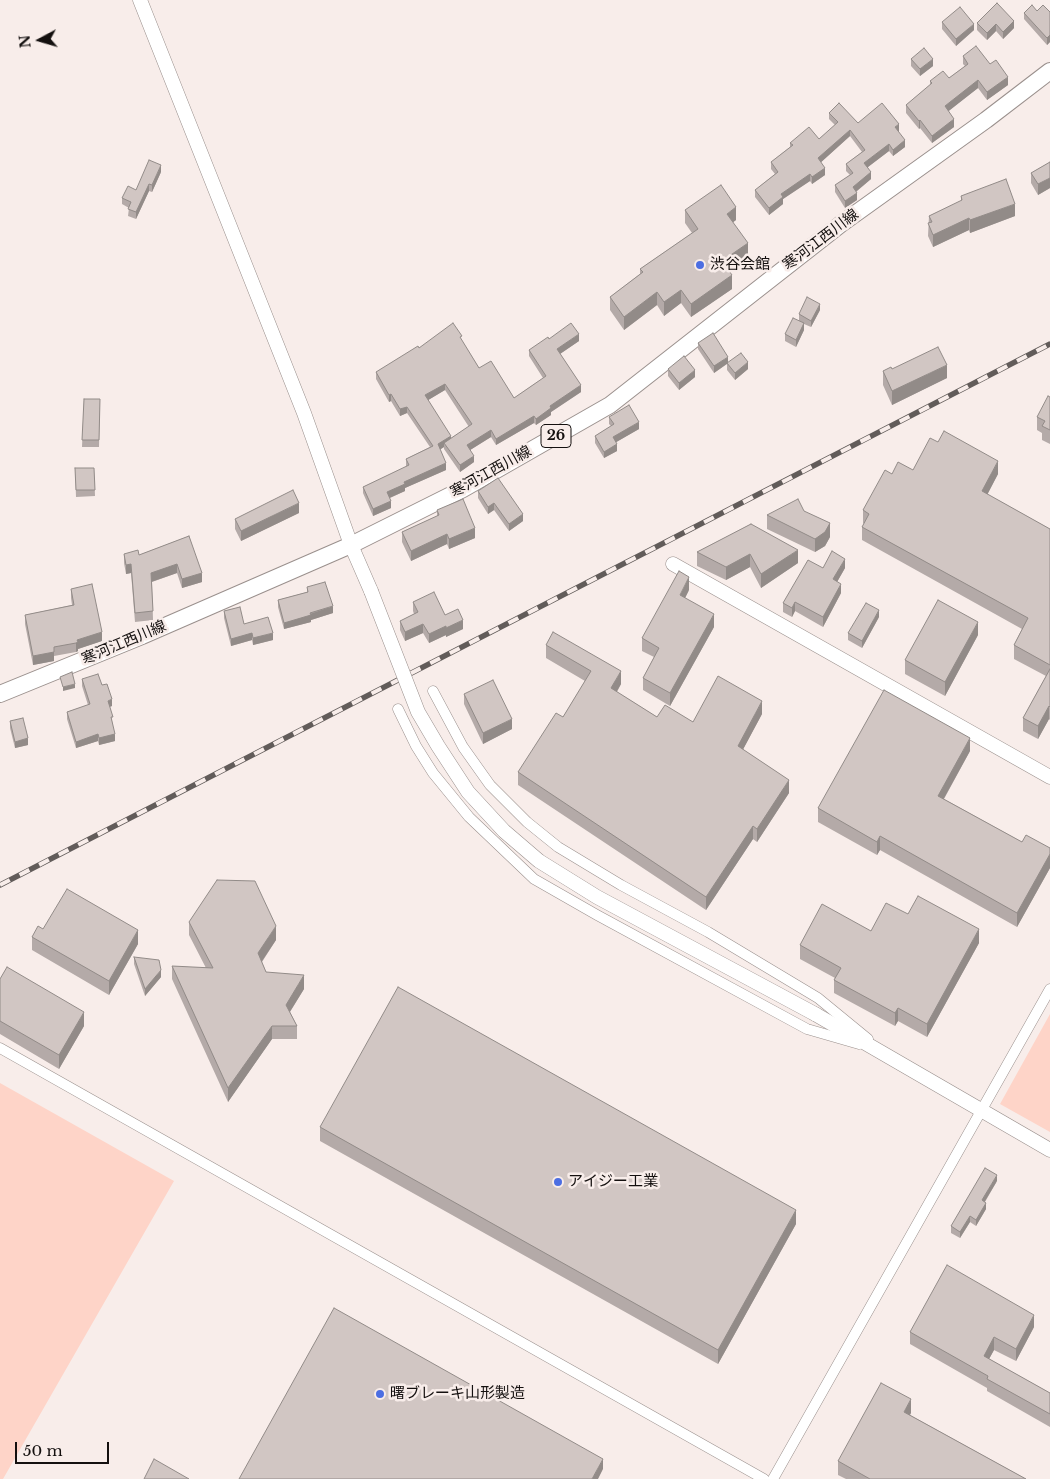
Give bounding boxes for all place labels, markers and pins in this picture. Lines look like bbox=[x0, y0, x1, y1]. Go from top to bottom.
place label: 渋谷会館 bbox=[710, 256, 770, 274]
marker: 渋谷会館 bbox=[694, 259, 706, 271]
place label: アイジー工業 bbox=[568, 1173, 658, 1191]
marker: アイジー工業 bbox=[552, 1176, 564, 1188]
place label: 曙ブレーキ山形製造 bbox=[390, 1385, 525, 1403]
marker: 曙ブレーキ山形製造 bbox=[374, 1388, 386, 1400]

